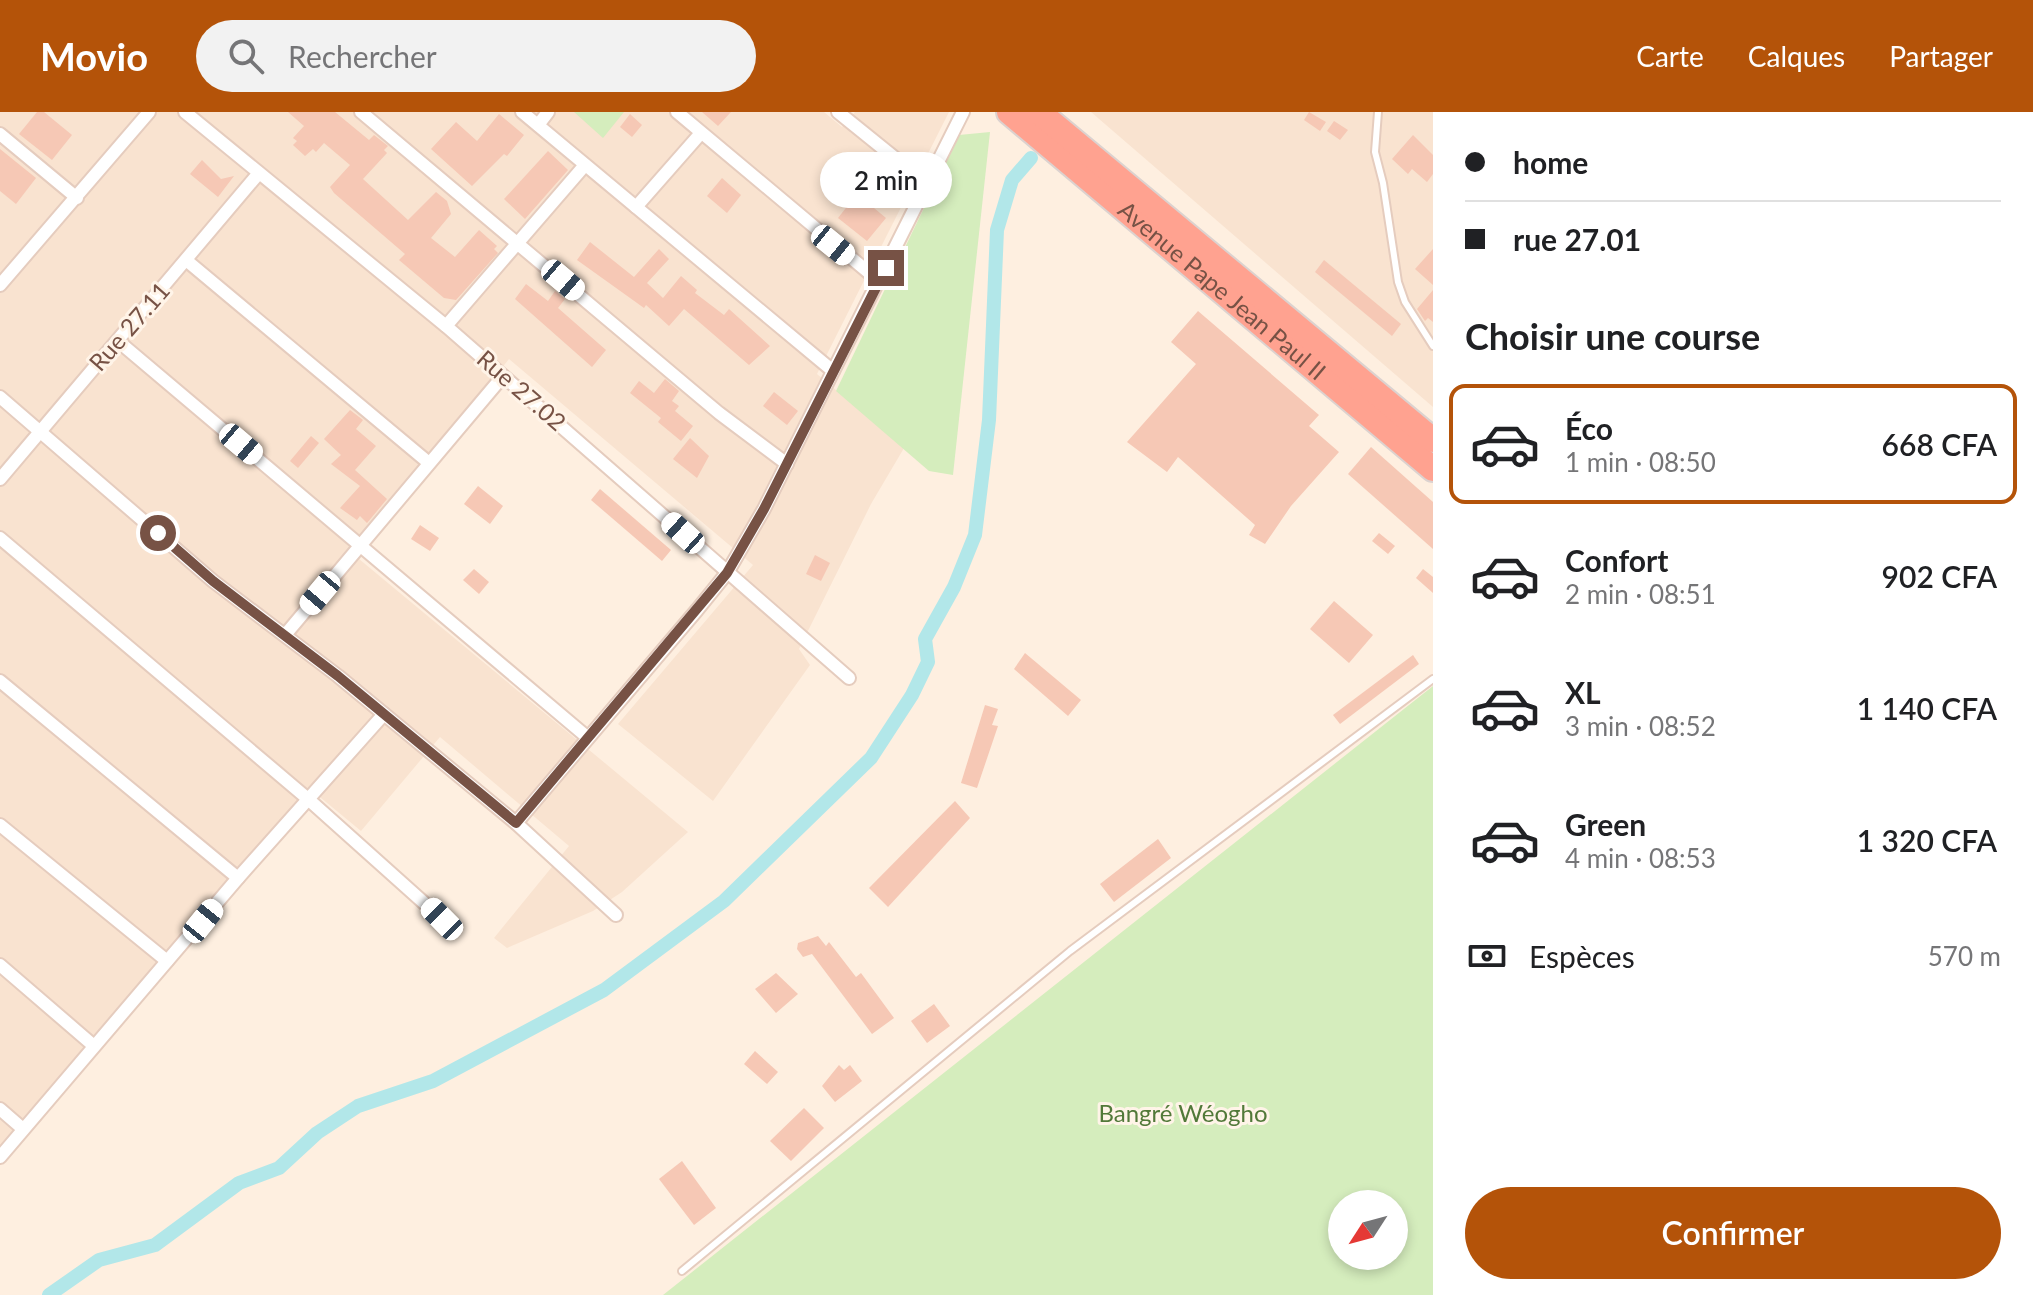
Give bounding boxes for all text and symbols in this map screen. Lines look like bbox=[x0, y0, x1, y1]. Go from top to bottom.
search box bbox=[196, 20, 756, 92]
text: Movio bbox=[40, 33, 148, 79]
icon: search bbox=[224, 34, 268, 78]
text: Rechercher bbox=[288, 38, 437, 74]
text: Carte bbox=[1636, 39, 1704, 73]
text: Calques bbox=[1748, 39, 1845, 73]
text: Partager bbox=[1889, 39, 1993, 73]
text: home bbox=[1513, 144, 1588, 180]
callout: 2 min bbox=[820, 152, 952, 208]
text: 2 min bbox=[854, 164, 918, 196]
street label: Avenue Pape Jean Paul II bbox=[1113, 195, 1332, 385]
car bbox=[807, 221, 859, 269]
text: rue 27.01 bbox=[1513, 221, 1641, 257]
route end bbox=[868, 250, 904, 286]
car bbox=[537, 255, 589, 305]
street label: Rue 27.11 bbox=[82, 276, 175, 376]
text: Choisir une course bbox=[1465, 314, 1760, 358]
street label: Rue 27.02 bbox=[472, 343, 572, 436]
icon: car bbox=[1469, 408, 1541, 480]
text: Éco bbox=[1565, 410, 1613, 446]
car bbox=[215, 419, 267, 469]
text: 668 CFA bbox=[1882, 426, 1997, 462]
text: 1 min · 08:50 bbox=[1565, 446, 1716, 478]
car bbox=[657, 508, 709, 558]
route start bbox=[140, 515, 176, 551]
icon: car bbox=[1469, 540, 1541, 612]
text: Confort bbox=[1565, 542, 1668, 578]
text: 902 CFA bbox=[1882, 558, 1997, 594]
car bbox=[295, 567, 345, 619]
text: 2 min · 08:51 bbox=[1565, 578, 1716, 610]
icon: car bbox=[1469, 672, 1541, 744]
text: XL bbox=[1565, 674, 1601, 710]
text: 1 140 CFA bbox=[1857, 690, 1997, 726]
text: 3 min · 08:52 bbox=[1565, 710, 1716, 742]
icon: car bbox=[1469, 804, 1541, 876]
text: Green bbox=[1565, 806, 1646, 842]
text: 1 320 CFA bbox=[1857, 822, 1997, 858]
text: 4 min · 08:53 bbox=[1565, 842, 1716, 874]
car bbox=[417, 894, 467, 944]
car bbox=[179, 895, 227, 947]
icon: cash bbox=[1465, 934, 1509, 978]
text: Espèces bbox=[1529, 938, 1635, 974]
text: 570 m bbox=[1928, 940, 2001, 972]
park label: Bangré Wéogho bbox=[1098, 1098, 1268, 1127]
button: Confirmer bbox=[1465, 1187, 2001, 1279]
north arrow bbox=[1328, 1190, 1408, 1270]
map controls bbox=[1328, 1190, 1408, 1270]

